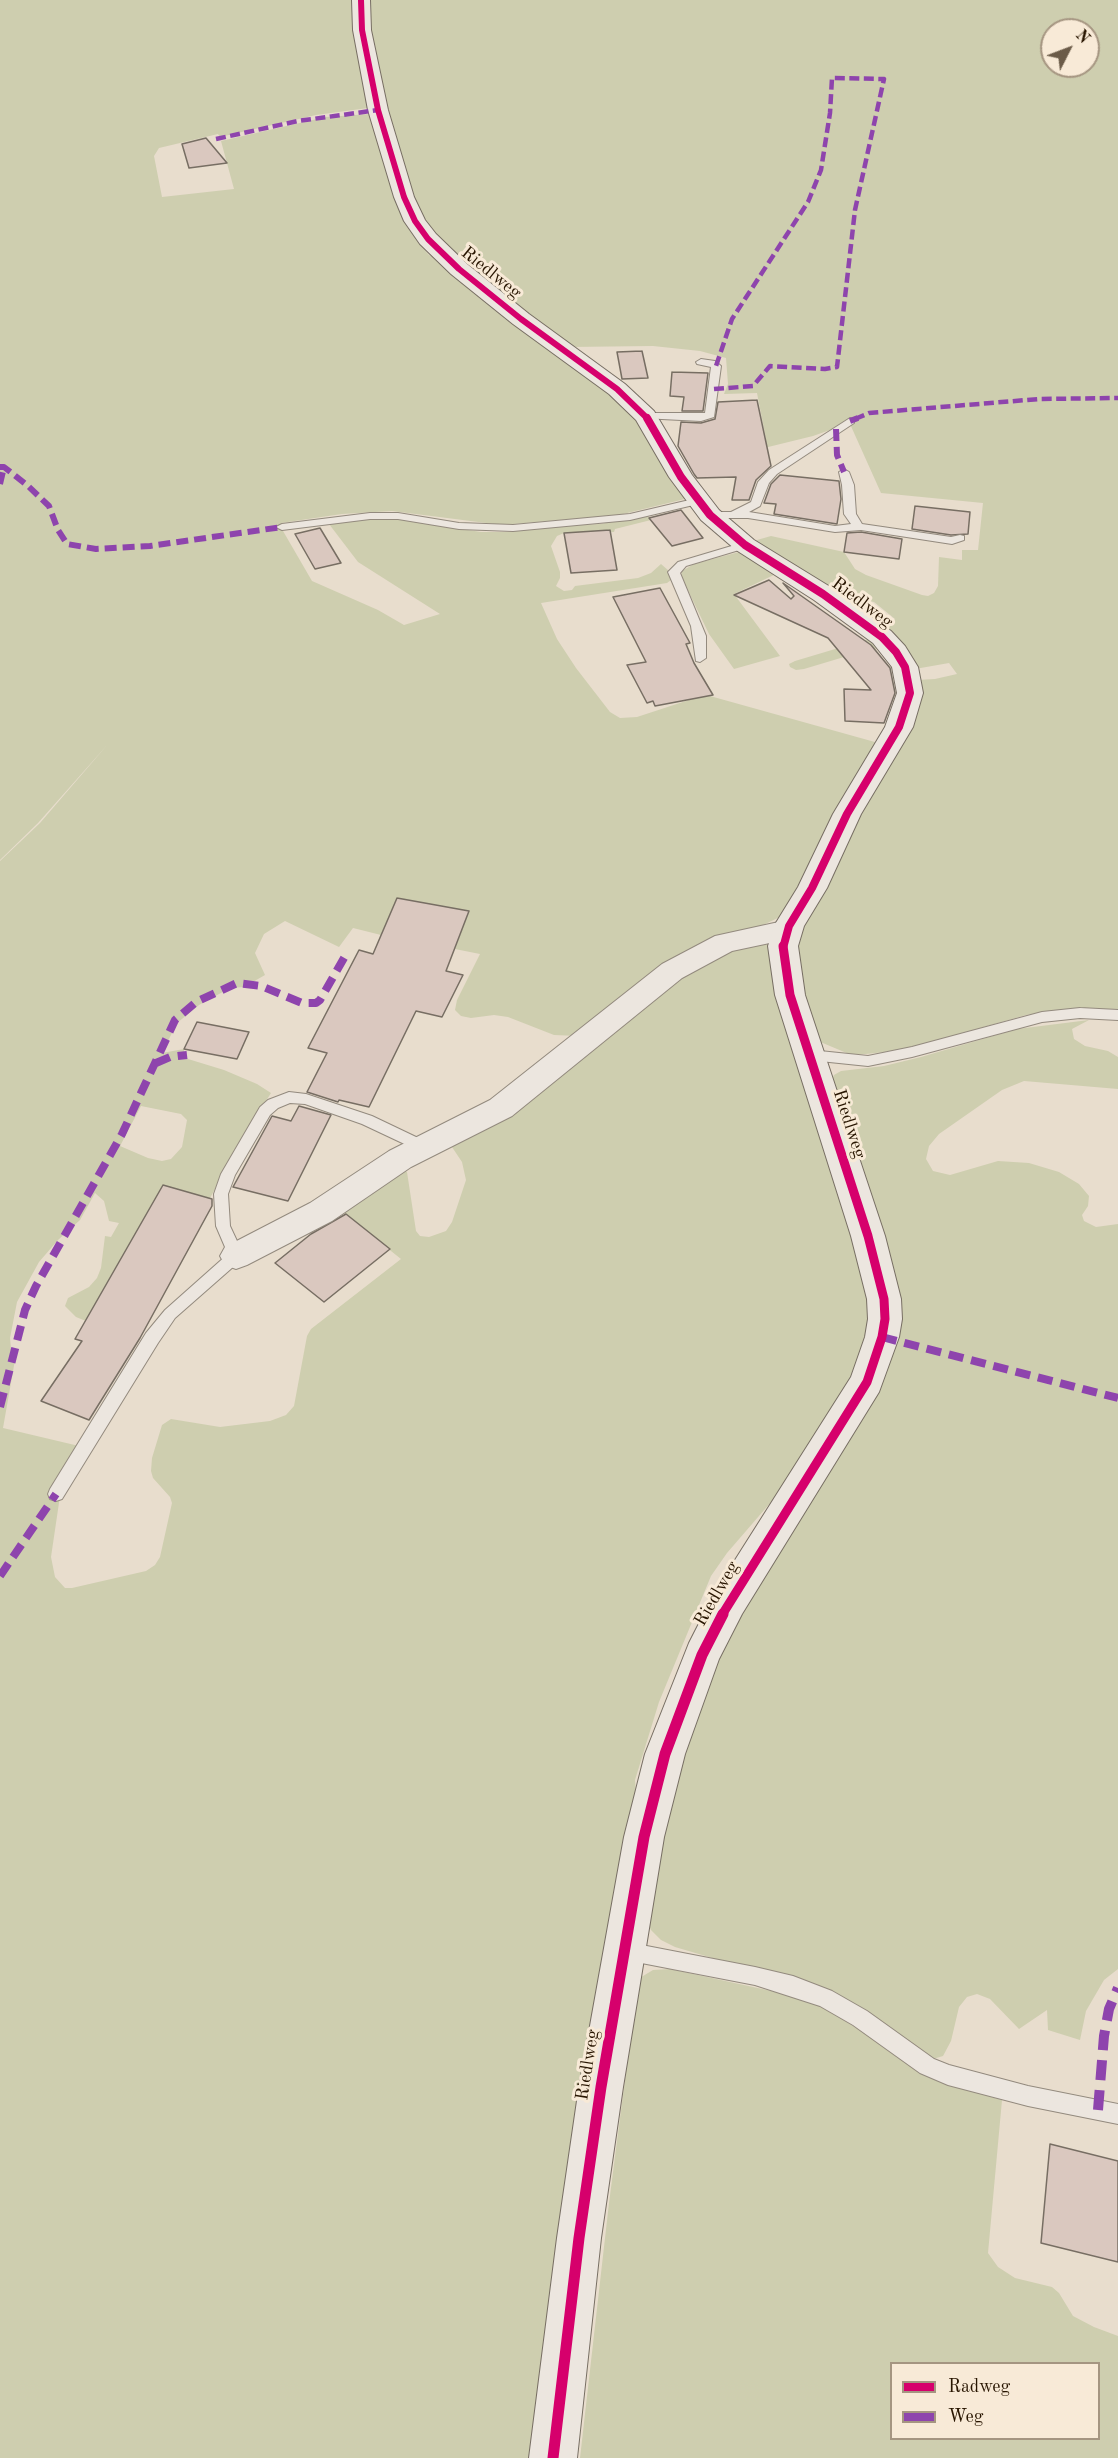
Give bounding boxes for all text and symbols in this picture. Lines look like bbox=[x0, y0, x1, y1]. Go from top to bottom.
north arrow bbox=[1040, 18, 1100, 78]
text: N bbox=[1072, 27, 1092, 47]
street label: Riedlweg bbox=[456, 242, 526, 304]
street label: Riedlweg bbox=[827, 573, 897, 633]
street label: Riedlweg bbox=[828, 1087, 870, 1161]
street label: Riedlweg bbox=[690, 1558, 744, 1630]
street label: Riedlweg bbox=[572, 2028, 604, 2102]
legend bbox=[890, 2362, 1100, 2440]
text: Radweg bbox=[948, 2378, 1010, 2396]
text: Weg bbox=[948, 2408, 984, 2426]

